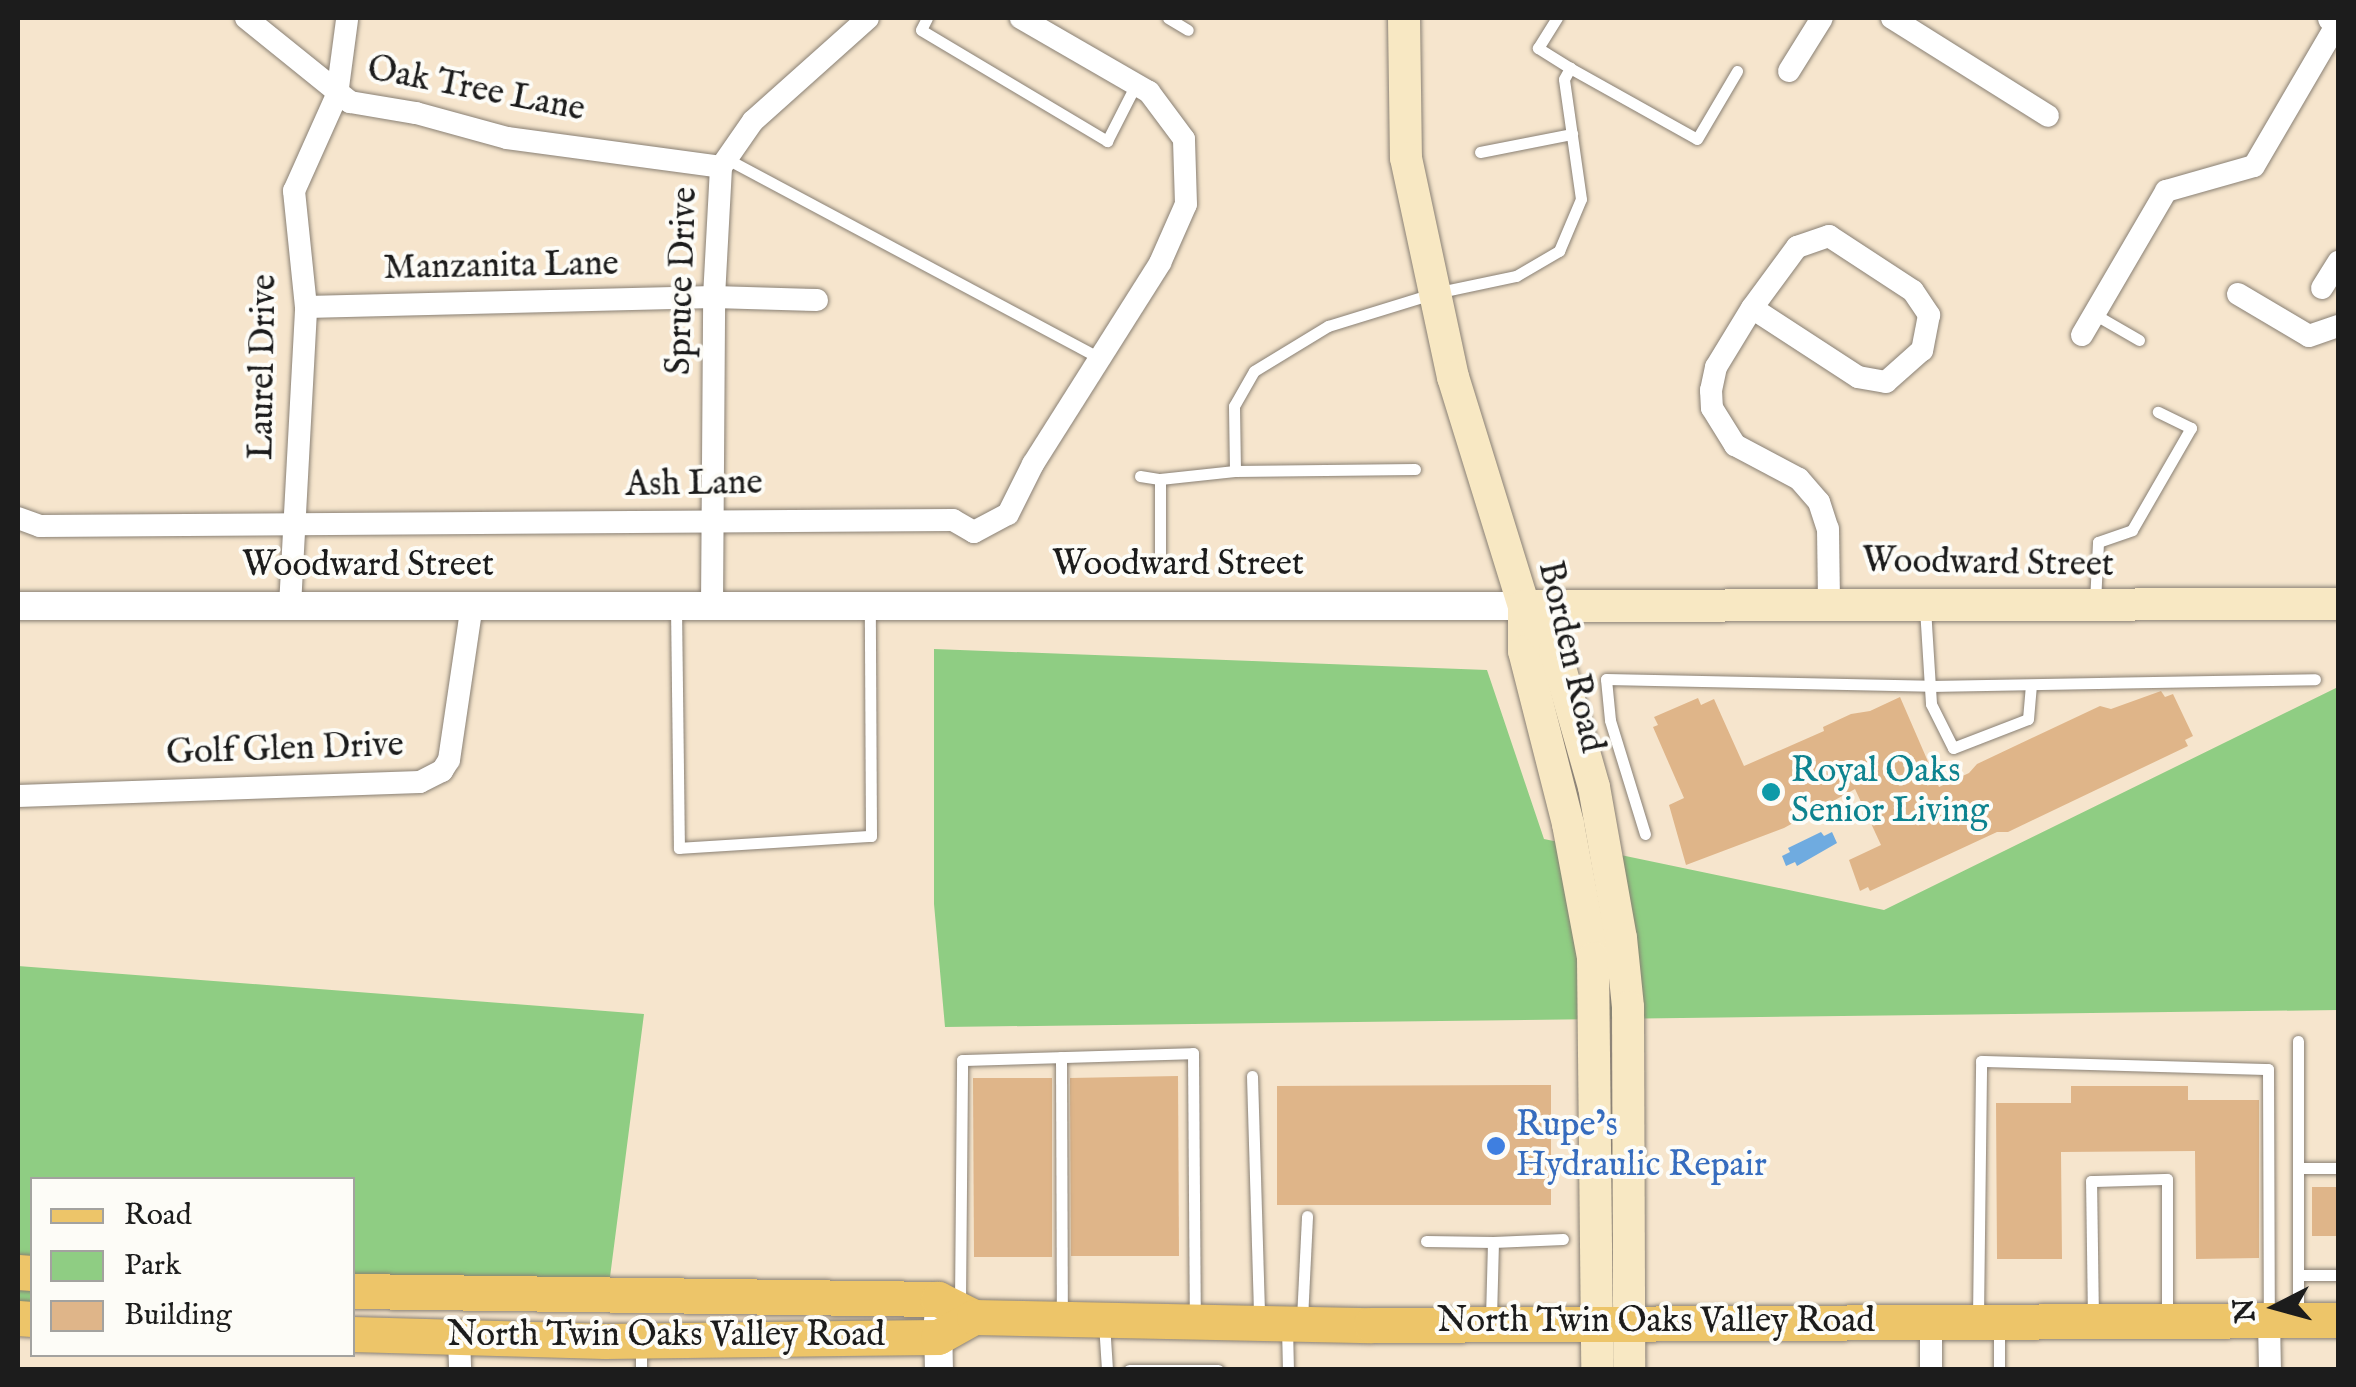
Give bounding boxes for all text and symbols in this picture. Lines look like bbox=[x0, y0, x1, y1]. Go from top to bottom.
street label: Oak Tree Lane bbox=[364, 48, 588, 132]
street label: Spruce Drive bbox=[659, 186, 707, 376]
street label: Manzanita Lane bbox=[383, 244, 619, 290]
street label: Laurel Drive bbox=[241, 274, 287, 460]
street label: Ash Lane bbox=[625, 463, 763, 507]
street label: Woodward Street bbox=[1862, 541, 2114, 587]
street label: Woodward Street bbox=[1052, 544, 1304, 586]
street label: Woodward Street bbox=[242, 545, 494, 587]
street label: Borden Road bbox=[1528, 557, 1612, 757]
street label: Golf Glen Drive bbox=[166, 725, 404, 775]
place label: Royal Oaks Senior Living bbox=[1791, 751, 1989, 833]
marker: Royal Oaks Senior Living bbox=[1760, 781, 1782, 803]
place label: Rupe’s Hydraulic Repair bbox=[1516, 1105, 1767, 1187]
marker: Rupe’s Hydraulic Repair bbox=[1485, 1135, 1507, 1157]
legend bbox=[30, 1177, 355, 1357]
text: Road bbox=[124, 1197, 192, 1235]
text: Park bbox=[124, 1247, 181, 1285]
north arrow bbox=[2226, 1257, 2326, 1357]
text: N bbox=[2227, 1296, 2264, 1324]
text: Building bbox=[124, 1297, 232, 1335]
street label: North Twin Oaks Valley Road bbox=[1437, 1301, 1875, 1343]
street label: North Twin Oaks Valley Road bbox=[447, 1315, 885, 1357]

